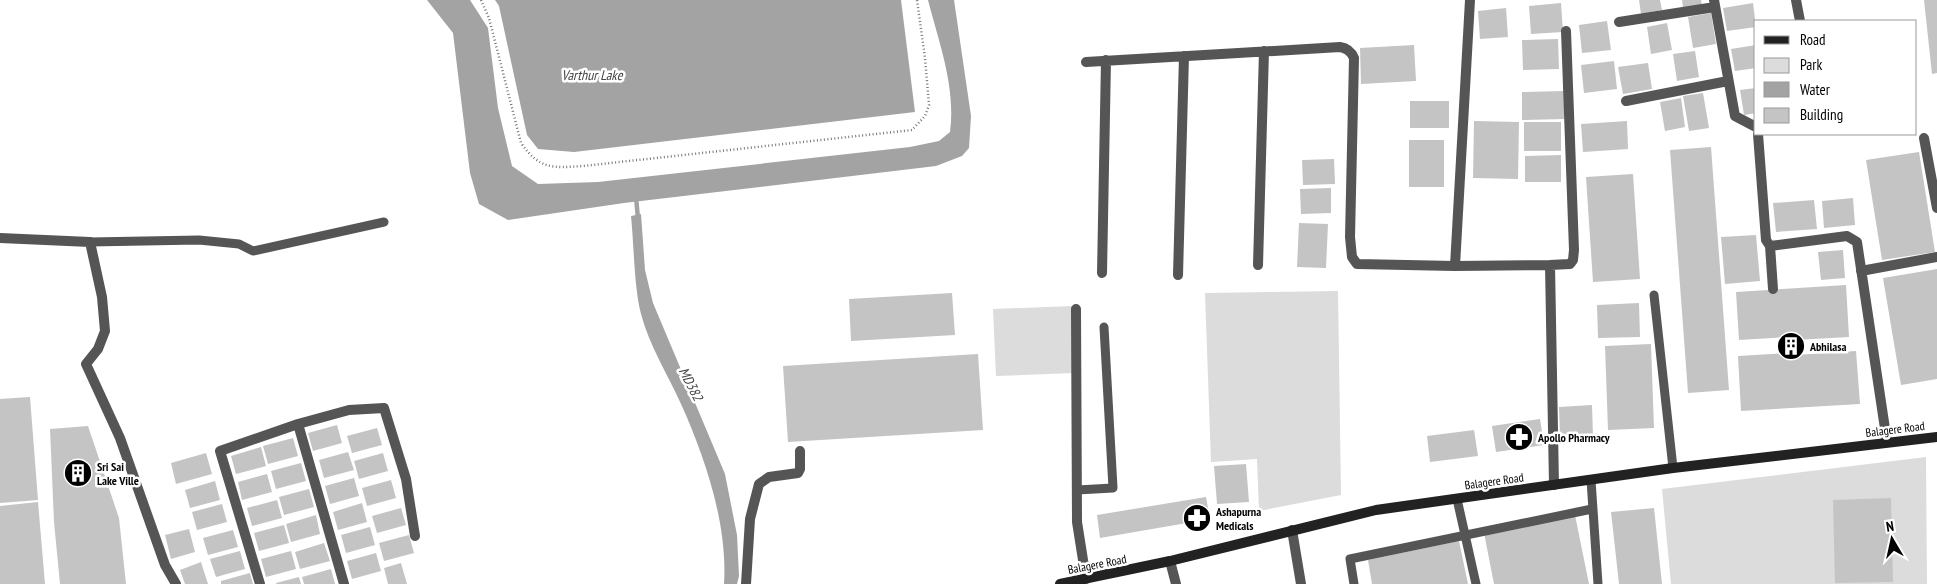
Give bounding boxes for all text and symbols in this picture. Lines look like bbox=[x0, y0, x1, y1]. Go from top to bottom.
legend bbox=[1754, 20, 1917, 135]
text: Road bbox=[1800, 30, 1826, 49]
text: Park bbox=[1800, 55, 1822, 74]
water label: Varthur Lake bbox=[562, 66, 624, 84]
text: Water bbox=[1800, 80, 1831, 99]
text: Building bbox=[1800, 105, 1843, 124]
building icon: Abhilasa bbox=[1776, 331, 1806, 361]
place label: Abhilasa bbox=[1809, 339, 1846, 354]
water label: MD382 bbox=[675, 364, 708, 405]
street label: Balagere Road bbox=[1865, 418, 1925, 440]
pharmacy icon: Apollo Pharmacy bbox=[1504, 422, 1534, 452]
place label: Apollo Pharmacy bbox=[1537, 430, 1610, 445]
building icon: Sri Sai Lake Ville bbox=[63, 458, 93, 488]
place label: Sri Sai Lake Ville bbox=[97, 459, 139, 488]
street label: Balagere Road bbox=[1464, 469, 1524, 493]
pharmacy icon: Ashapurna Medicals bbox=[1182, 503, 1212, 533]
place label: Ashapurna Medicals bbox=[1215, 504, 1261, 533]
north arrow bbox=[1867, 514, 1917, 564]
text: N bbox=[1885, 517, 1895, 536]
street label: Balagere Road bbox=[1066, 551, 1128, 577]

